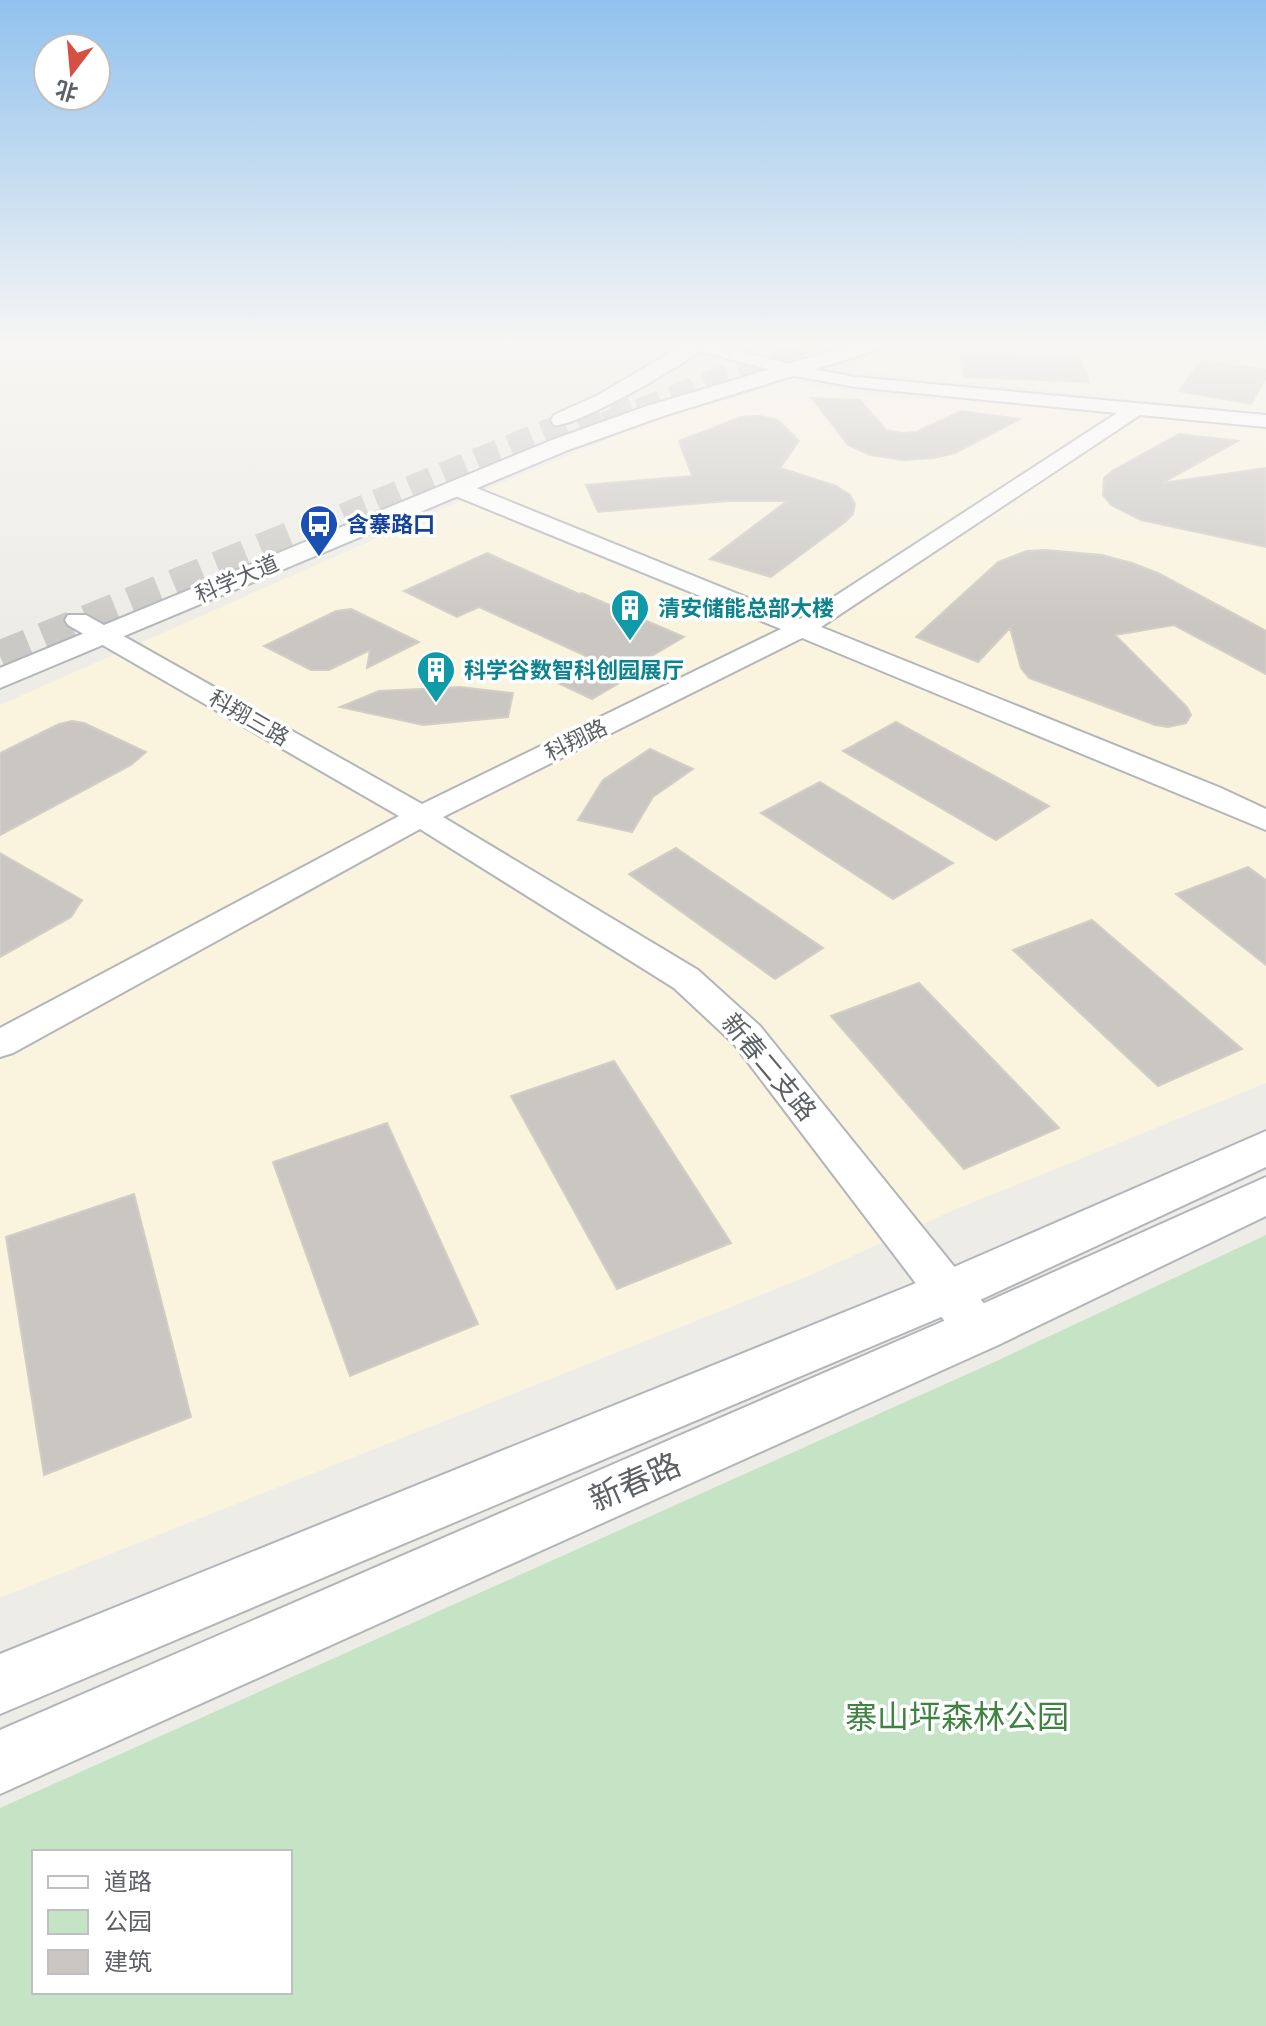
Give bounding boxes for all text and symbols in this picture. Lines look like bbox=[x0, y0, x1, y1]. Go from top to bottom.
north arrow bbox=[32, 32, 112, 112]
text: 北 bbox=[53, 76, 81, 106]
bus stop icon: 含寨路口 bbox=[298, 503, 340, 558]
place label: 含寨路口 bbox=[347, 512, 435, 537]
street label: 科学大道 bbox=[192, 550, 282, 608]
building icon: 清安储能总部大楼 bbox=[609, 587, 651, 642]
place label: 清安储能总部大楼 bbox=[658, 596, 834, 621]
building icon: 科学谷数智科创园展厅 bbox=[415, 649, 457, 704]
place label: 科学谷数智科创园展厅 bbox=[464, 658, 684, 683]
street label: 科翔三路 bbox=[205, 685, 293, 751]
street label: 科翔路 bbox=[541, 714, 611, 766]
street label: 新春二支路 bbox=[716, 1008, 822, 1126]
street label: 新春路 bbox=[583, 1445, 687, 1519]
park label: 寨山坪森林公园 bbox=[845, 1698, 1069, 1736]
legend bbox=[32, 1850, 292, 1994]
text: 道路 bbox=[104, 1868, 152, 1896]
text: 公园 bbox=[104, 1908, 152, 1936]
text: 建筑 bbox=[104, 1948, 152, 1976]

